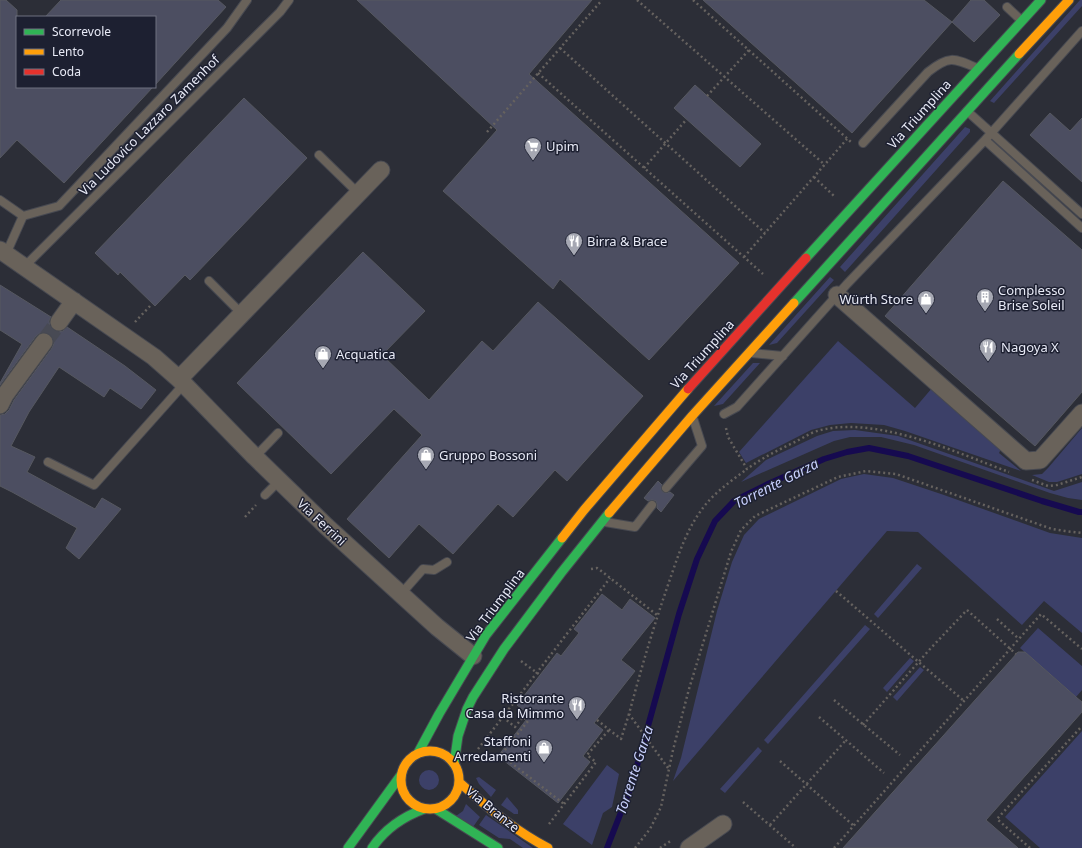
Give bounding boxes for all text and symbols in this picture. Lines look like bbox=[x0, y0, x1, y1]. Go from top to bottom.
legend bbox=[16, 16, 156, 88]
text: Scorrevole bbox=[52, 23, 111, 40]
text: Lento bbox=[52, 43, 84, 60]
street label: Via Ludovico Lazzaro Zamenhof bbox=[75, 50, 224, 199]
text: Coda bbox=[52, 63, 81, 80]
street label: Via Triumplina bbox=[883, 76, 955, 152]
supermarket icon: Upim bbox=[523, 136, 543, 161]
place label: Upim bbox=[546, 137, 579, 155]
restaurant icon: Birra & Brace bbox=[564, 231, 584, 256]
place label: Birra & Brace bbox=[587, 232, 667, 250]
place label: Complesso Brise Soleil bbox=[998, 281, 1065, 314]
building icon: Complesso Brise Soleil bbox=[975, 287, 995, 312]
shop icon: Würth Store bbox=[916, 289, 936, 314]
place label: Würth Store bbox=[839, 290, 913, 308]
street label: Via Triumplina bbox=[666, 316, 738, 392]
restaurant icon: Nagoya X bbox=[978, 337, 998, 362]
place label: Nagoya X bbox=[1001, 338, 1059, 356]
shop icon: Acquatica bbox=[313, 344, 333, 369]
place label: Acquatica bbox=[336, 345, 395, 363]
shop icon: Gruppo Bossoni bbox=[416, 445, 436, 470]
place label: Gruppo Bossoni bbox=[439, 446, 537, 464]
water label: Torrente Garza bbox=[731, 454, 821, 512]
street label: Via Ferrini bbox=[293, 494, 351, 550]
street label: Via Triumplina bbox=[462, 565, 528, 645]
place label: Ristorante Casa da Mimmo bbox=[466, 689, 564, 722]
restaurant icon: Ristorante Casa da Mimmo bbox=[567, 695, 587, 720]
water label: Torrente Garza bbox=[611, 723, 657, 817]
place label: Staffoni Arredamenti bbox=[454, 732, 531, 765]
shop icon: Staffoni Arredamenti bbox=[534, 738, 554, 763]
street label: Via Branze bbox=[462, 782, 524, 836]

